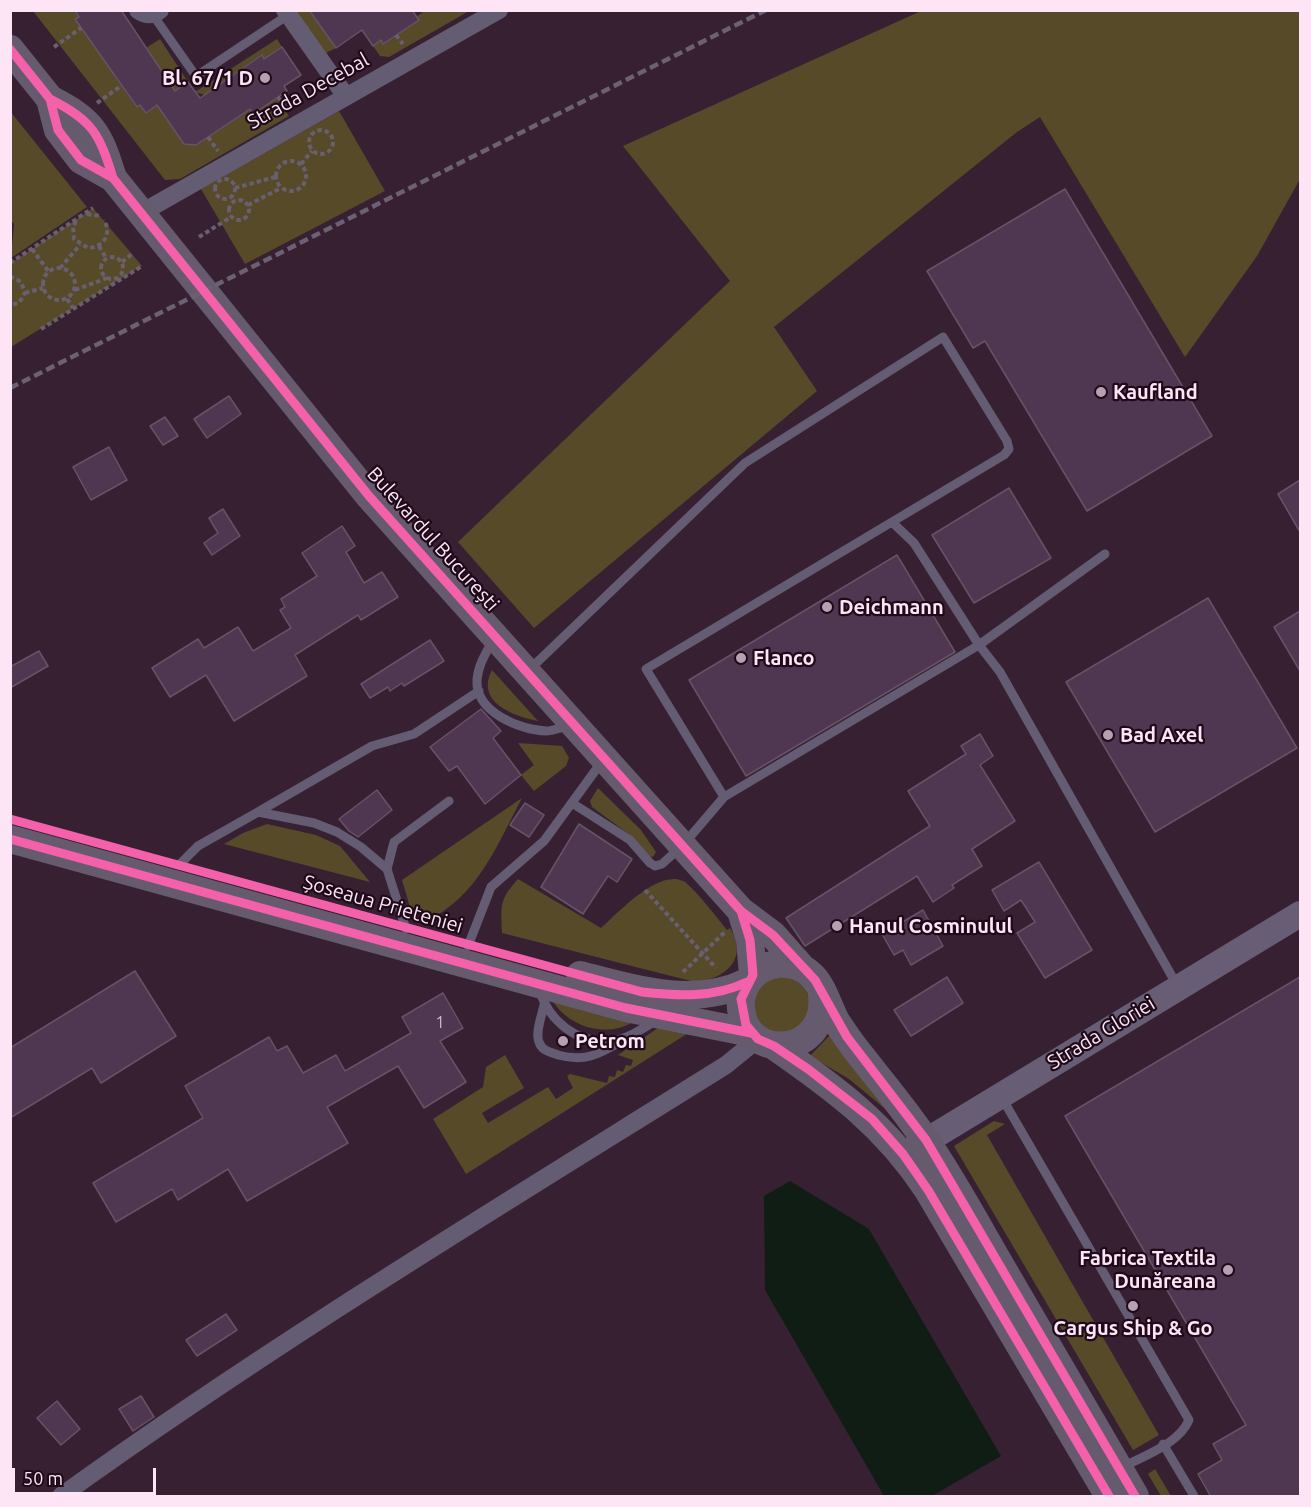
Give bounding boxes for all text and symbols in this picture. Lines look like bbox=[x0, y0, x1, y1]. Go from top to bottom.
street label: Strada Decebal bbox=[243, 48, 373, 134]
place label: Bl. 67/1 D bbox=[162, 66, 253, 90]
marker: Bl. 67/1 D bbox=[258, 71, 272, 85]
place label: Kaufland bbox=[1113, 380, 1198, 404]
marker: Kaufland bbox=[1094, 385, 1108, 399]
street label: Bulevardul București bbox=[362, 462, 504, 616]
place label: Deichmann bbox=[839, 595, 944, 619]
marker: Deichmann bbox=[820, 600, 834, 614]
place label: Flanco bbox=[753, 646, 815, 670]
marker: Flanco bbox=[734, 651, 748, 665]
place label: Bad Axel bbox=[1120, 723, 1203, 747]
marker: Bad Axel bbox=[1101, 728, 1115, 742]
street label: Șoseaua Prieteniei bbox=[300, 870, 466, 938]
place label: Hanul Cosminulul bbox=[849, 914, 1013, 938]
marker: Hanul Cosminulul bbox=[830, 919, 844, 933]
street label: Strada Gloriei bbox=[1043, 991, 1159, 1075]
house number: 1 bbox=[435, 1013, 445, 1033]
place label: Petrom bbox=[575, 1029, 645, 1053]
marker: Petrom bbox=[556, 1034, 570, 1048]
place label: Fabrica Textila Dunăreana bbox=[1079, 1246, 1216, 1293]
marker: Fabrica Textila Dunăreana bbox=[1221, 1263, 1235, 1277]
marker: Cargus Ship & Go bbox=[1126, 1299, 1140, 1313]
place label: Cargus Ship & Go bbox=[1053, 1316, 1213, 1340]
scale bar bbox=[15, 1456, 159, 1494]
text: 50 m bbox=[23, 1468, 63, 1488]

